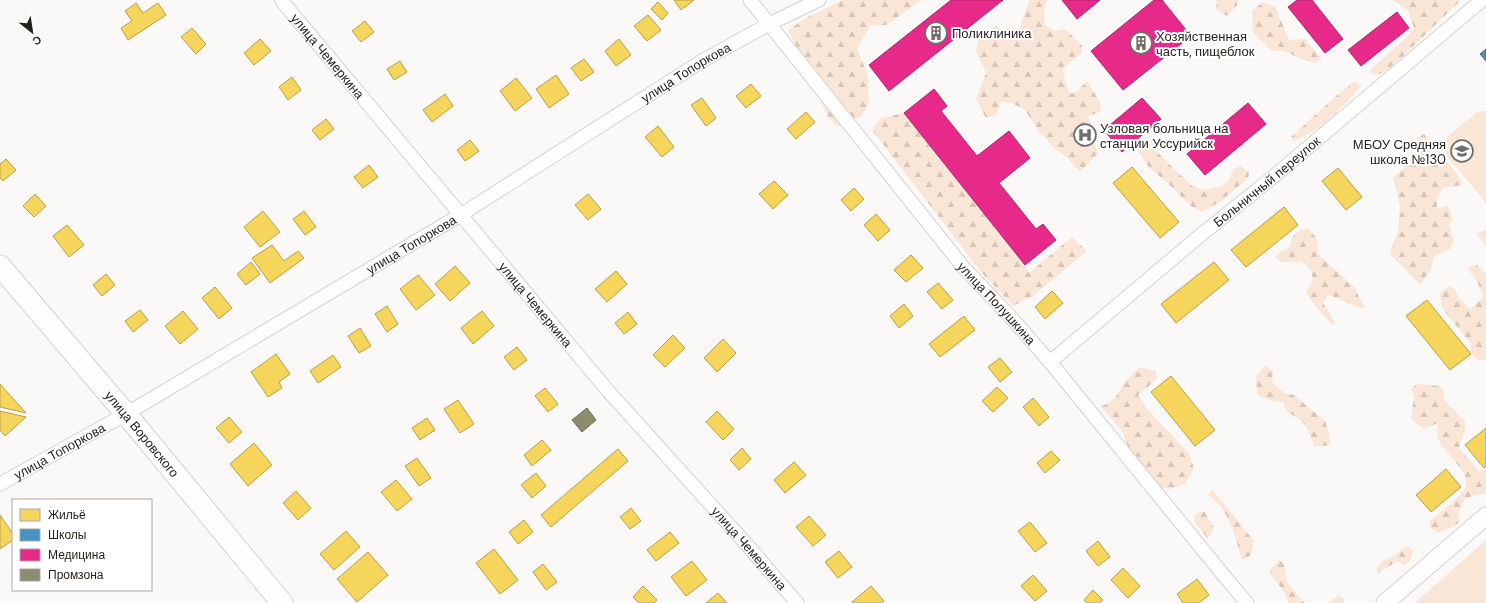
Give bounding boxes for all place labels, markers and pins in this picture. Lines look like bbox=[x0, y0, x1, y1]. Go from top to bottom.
building icon: Поликлиника bbox=[923, 20, 949, 46]
place label: Поликлиника bbox=[952, 25, 1032, 42]
place label: Хозяйственная часть, пищеблок bbox=[1156, 28, 1255, 60]
building icon: Хозяйственная часть, пищеблок bbox=[1128, 30, 1154, 56]
place label: Узловая больница на станции Уссурийск bbox=[1100, 120, 1229, 152]
hospital icon: Узловая больница на станции Уссурийск bbox=[1072, 122, 1098, 148]
place label: МБОУ Средняя школа №130 bbox=[1353, 136, 1446, 168]
school or university icon: МБОУ Средняя школа №130 bbox=[1449, 138, 1475, 164]

